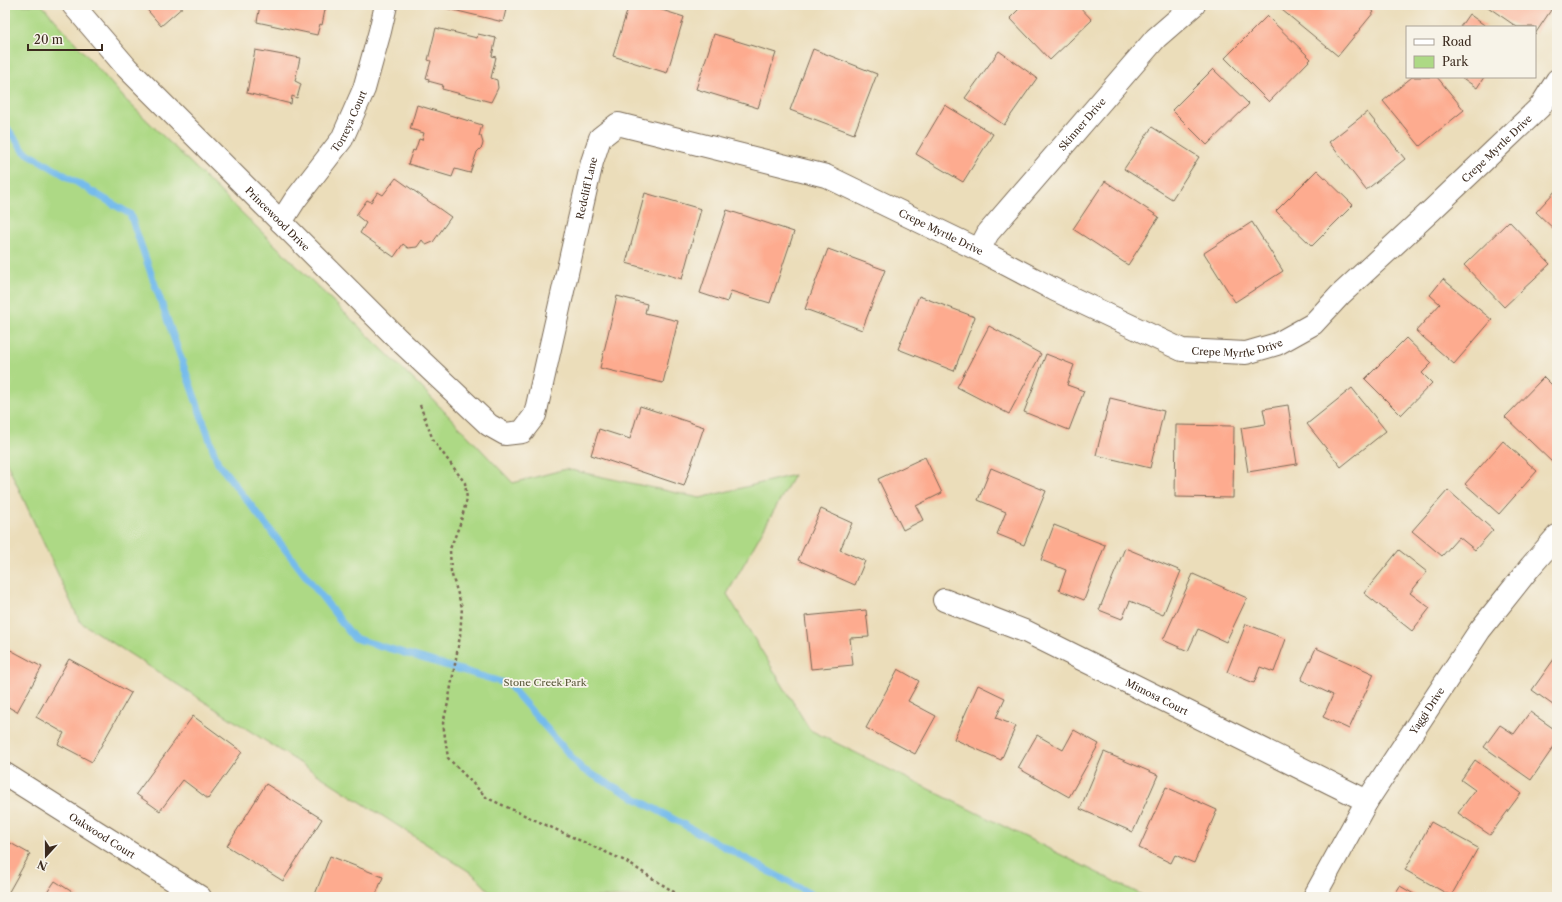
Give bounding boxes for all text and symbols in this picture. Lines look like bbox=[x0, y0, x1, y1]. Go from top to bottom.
scale bar bbox=[28, 26, 102, 52]
legend bbox=[1406, 26, 1536, 78]
text: 20 m bbox=[34, 32, 63, 47]
text: Road bbox=[1442, 34, 1472, 49]
text: Park bbox=[1442, 54, 1469, 69]
street label: Torreya Court bbox=[328, 88, 370, 155]
street label: Skinner Drive bbox=[1056, 95, 1109, 154]
street label: Crepe Myrtle Drive bbox=[1459, 112, 1535, 185]
street label: Redcliff Lane bbox=[573, 155, 600, 221]
street label: Princewood Drive bbox=[242, 184, 313, 254]
street label: Crepe Myrtle Drive bbox=[896, 206, 986, 258]
street label: Crepe Myrtle Drive bbox=[1191, 336, 1285, 360]
park label: Stone Creek Park bbox=[503, 676, 588, 689]
street label: Mimosa Court bbox=[1123, 676, 1191, 718]
street label: Yaggi Drive bbox=[1406, 685, 1448, 738]
street label: Oakwood Court bbox=[66, 810, 138, 862]
north arrow bbox=[26, 836, 66, 876]
text: N bbox=[35, 857, 49, 874]

